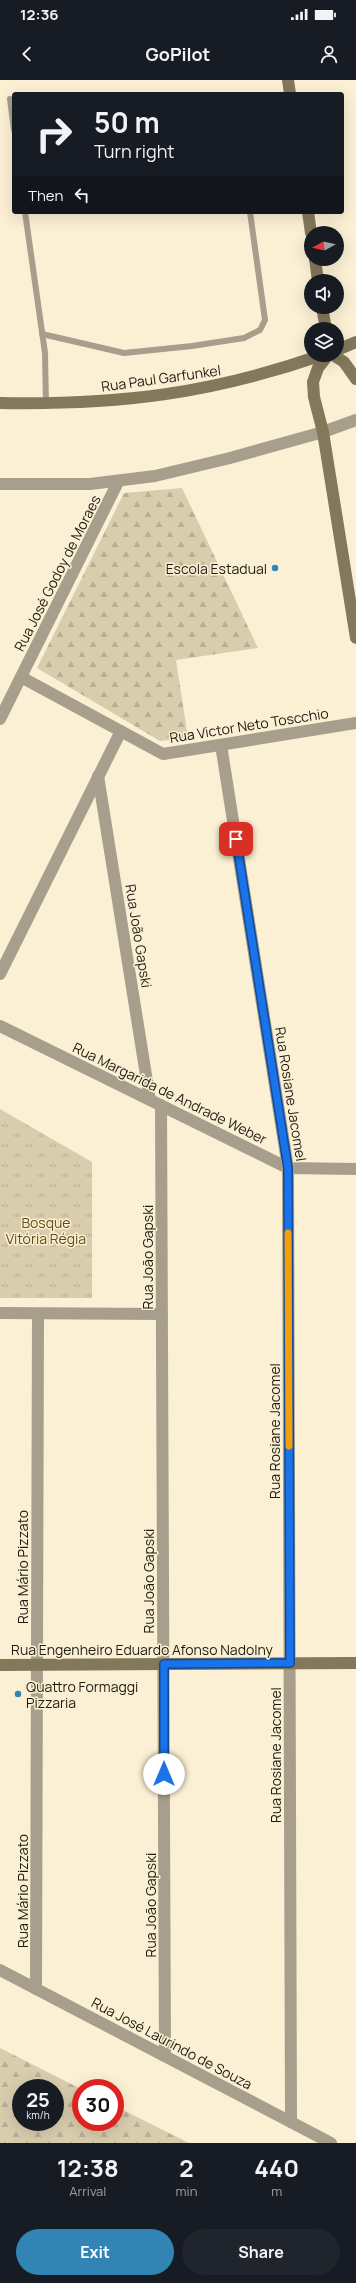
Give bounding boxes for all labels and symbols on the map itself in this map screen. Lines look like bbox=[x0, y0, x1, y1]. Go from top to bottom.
north arrow bbox=[304, 226, 344, 266]
street label: Rua Paul Garfunkel bbox=[100, 360, 222, 396]
street label: Rua José Godoy de Moraes bbox=[9, 492, 105, 654]
place label: Escola Estadual bbox=[166, 559, 267, 578]
marker: Escola Estadual bbox=[270, 563, 280, 573]
street label: Rua Victor Neto Toscchio bbox=[168, 703, 330, 747]
pin bbox=[219, 822, 253, 856]
street label: Rua João Gapski bbox=[121, 883, 157, 989]
street label: Rua Rosiane Jacomel bbox=[271, 1025, 311, 1163]
street label: Rua Margarida de Andrade Weber bbox=[70, 1038, 270, 1148]
street label: Rua João Gapski bbox=[138, 1205, 157, 1309]
park label: Bosque Vitória Régia bbox=[6, 1213, 86, 1248]
street label: Rua Rosiane Jacomel bbox=[265, 1363, 284, 1499]
street label: Rua Mário Pizzato bbox=[13, 1510, 32, 1624]
street label: Rua João Gapski bbox=[139, 1529, 158, 1633]
street label: Rua Engenheiro Eduardo Afonso Nadolny bbox=[11, 1640, 274, 1659]
place label: Quattro Formaggi Pizzaria bbox=[26, 1677, 138, 1712]
street label: Rua Rosiane Jacomel bbox=[266, 1687, 285, 1823]
marker: Quattro Formaggi Pizzaria bbox=[13, 1689, 23, 1699]
position arrow bbox=[143, 1753, 185, 1795]
street label: Rua Mário Pizzato bbox=[13, 1834, 32, 1948]
street label: Rua João Gapski bbox=[141, 1853, 160, 1957]
street label: Rua José Laurindo de Souza bbox=[88, 1993, 256, 2093]
speed limit sign: 30 bbox=[72, 2079, 124, 2131]

